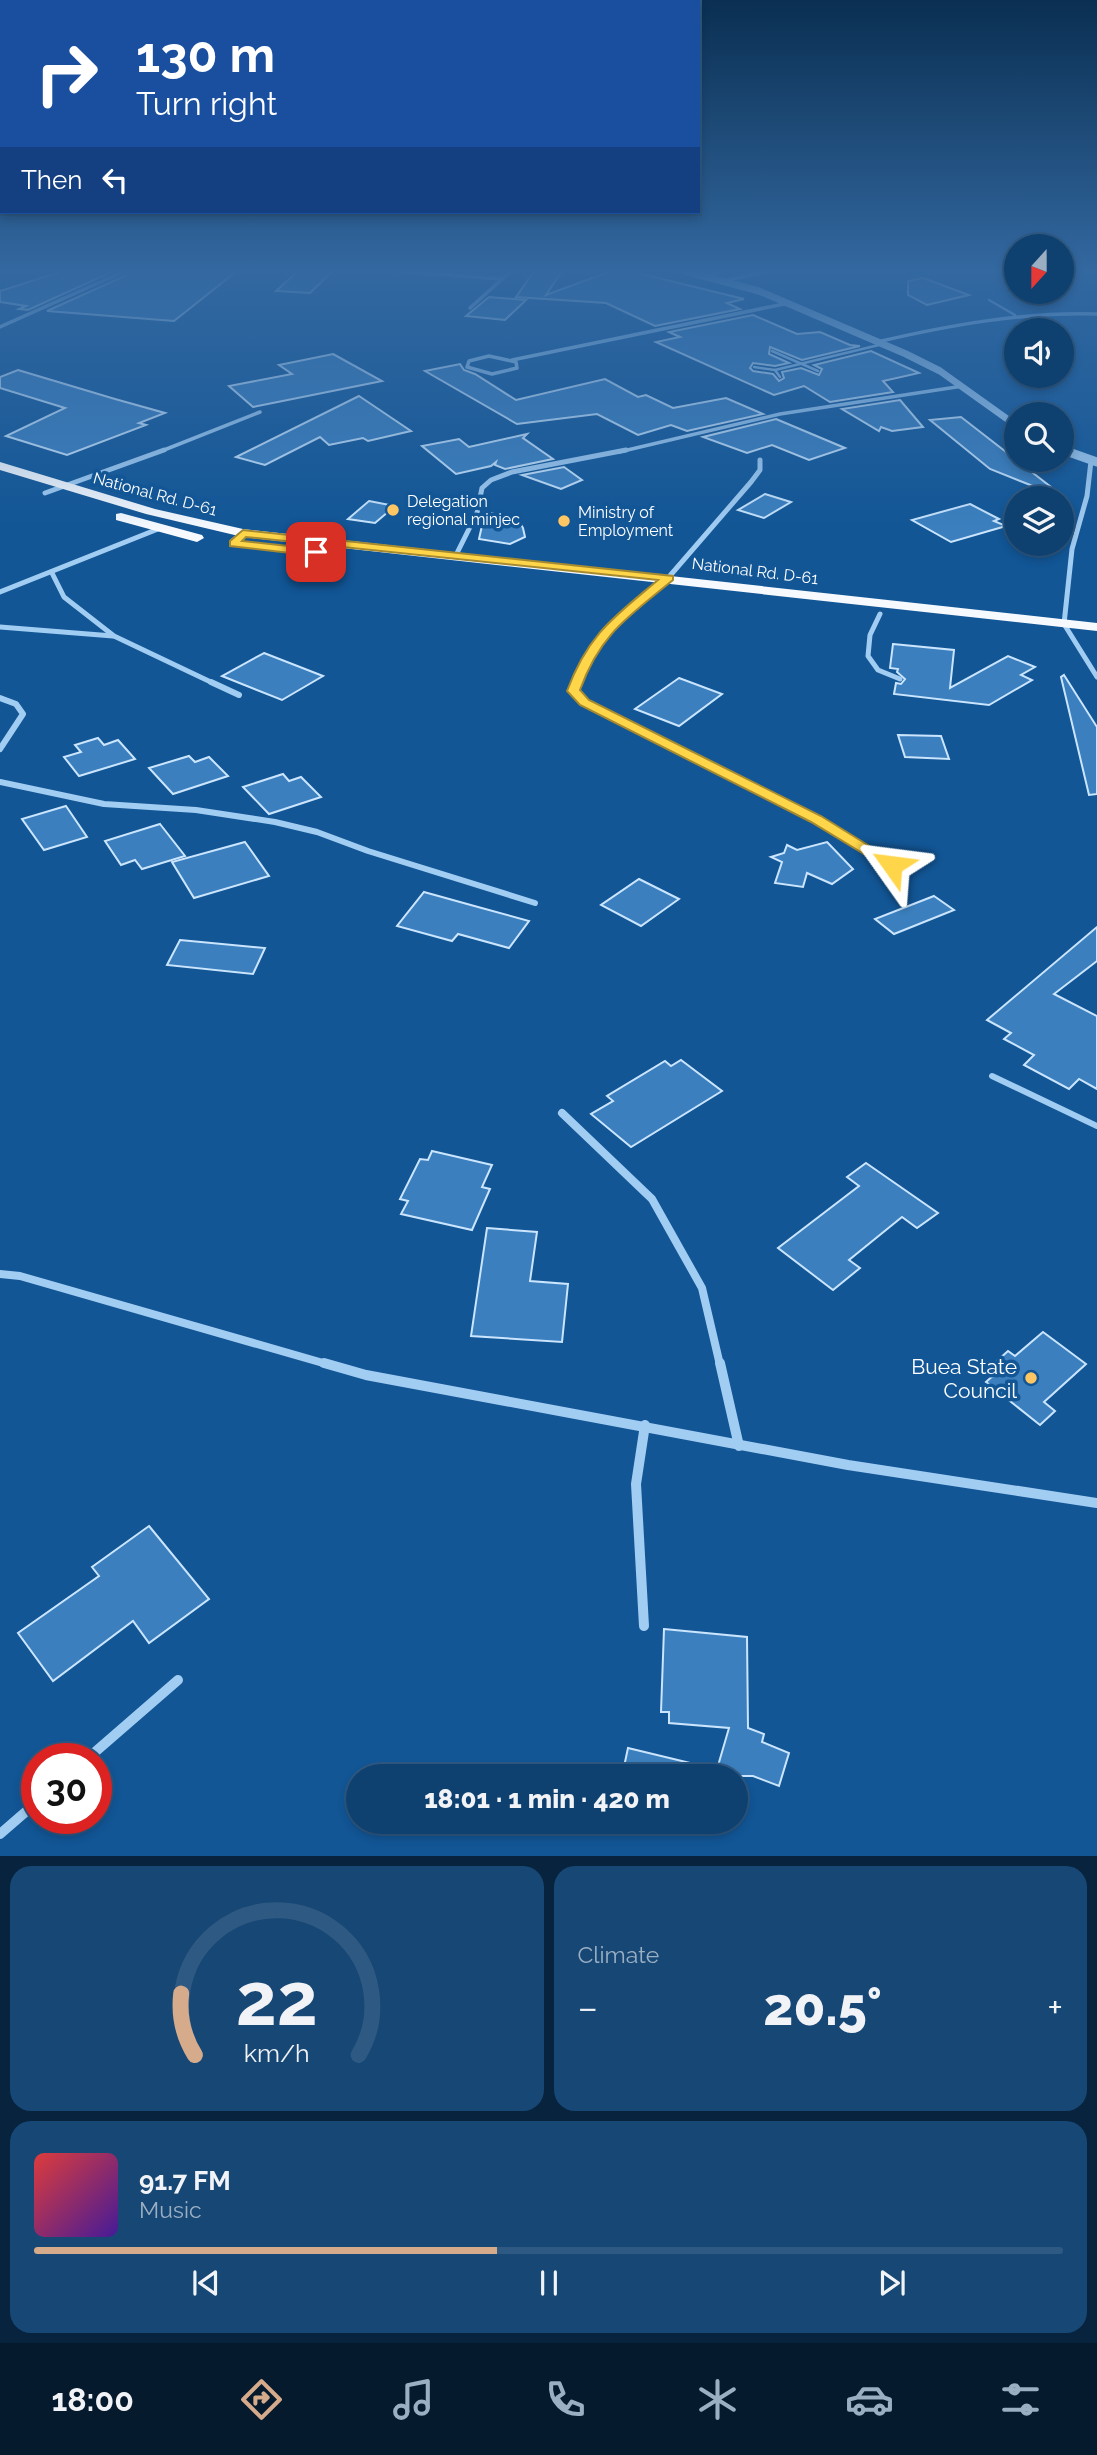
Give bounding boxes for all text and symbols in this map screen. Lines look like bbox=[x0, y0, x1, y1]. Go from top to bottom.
text: 130 m bbox=[136, 26, 275, 83]
icon: right bbox=[21, 28, 112, 119]
text: Turn right bbox=[136, 85, 277, 122]
icon: left bbox=[96, 161, 134, 199]
text: Then bbox=[21, 165, 82, 195]
north arrow bbox=[1004, 234, 1074, 304]
map controls bbox=[1004, 234, 1074, 556]
button: sound bbox=[1004, 318, 1074, 388]
button: search bbox=[1004, 402, 1074, 472]
street label: National Rd. D-61 bbox=[91, 468, 219, 520]
button: layers bbox=[1004, 486, 1074, 556]
place label: Delegation regional minjec bbox=[407, 492, 520, 529]
marker: Delegation regional minjec bbox=[385, 502, 401, 518]
place label: Ministry of Employment bbox=[578, 503, 674, 540]
marker: Ministry of Employment bbox=[556, 513, 572, 529]
pin bbox=[286, 522, 346, 582]
icon: arrive bbox=[297, 533, 335, 571]
street label: National Rd. D-61 bbox=[691, 554, 819, 588]
position arrow bbox=[855, 828, 929, 902]
place label: Buea State Council bbox=[911, 1354, 1017, 1403]
marker: Buea State Council bbox=[1023, 1370, 1039, 1386]
speed limit sign: 30 bbox=[21, 1743, 112, 1834]
text: 18:01 · 1 min · 420 m bbox=[424, 1784, 670, 1814]
text: Climate bbox=[578, 1941, 659, 1968]
text: 22 bbox=[236, 1957, 318, 2042]
text: 20.5° bbox=[763, 1976, 882, 2037]
text: − bbox=[578, 1985, 598, 2030]
text: + bbox=[1047, 1985, 1063, 2030]
text: km/h bbox=[244, 2037, 310, 2067]
text: 91.7 FM bbox=[139, 2166, 231, 2196]
text: Music bbox=[139, 2196, 202, 2223]
icon: previous bbox=[187, 2264, 225, 2302]
icon: pause bbox=[530, 2264, 568, 2302]
icon: next bbox=[873, 2264, 911, 2302]
icon: directions bbox=[237, 2375, 286, 2424]
icon: music bbox=[389, 2375, 438, 2424]
icon: phone bbox=[541, 2375, 590, 2424]
icon: climate bbox=[693, 2375, 742, 2424]
icon: car bbox=[845, 2375, 894, 2424]
icon: filters bbox=[996, 2375, 1045, 2424]
text: 18:00 bbox=[51, 2381, 134, 2418]

